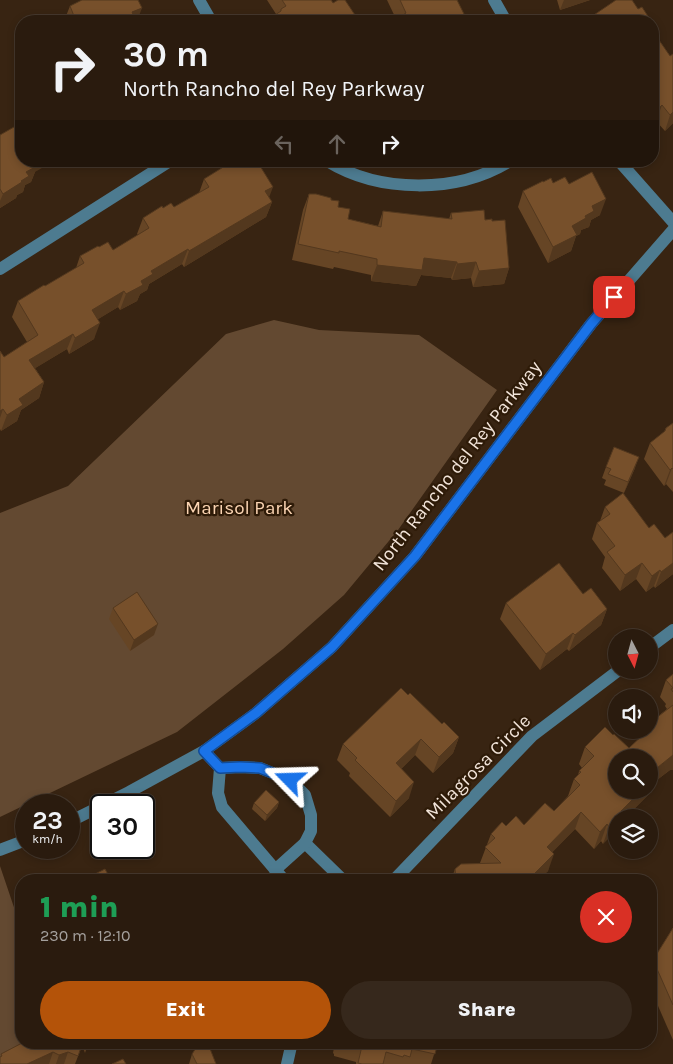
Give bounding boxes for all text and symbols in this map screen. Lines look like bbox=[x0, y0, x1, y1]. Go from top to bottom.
text: 30 m bbox=[123, 34, 209, 75]
icon: right bbox=[40, 35, 105, 100]
text: North Rancho del Rey Parkway bbox=[123, 76, 424, 102]
icon: left bbox=[270, 130, 298, 158]
icon: ahead bbox=[323, 130, 351, 158]
icon: right bbox=[376, 130, 404, 158]
pin bbox=[593, 276, 635, 318]
icon: arrive bbox=[600, 283, 628, 311]
street label: North Rancho del Rey Parkway bbox=[368, 357, 546, 575]
park label: Marisol Park bbox=[185, 497, 293, 519]
north arrow bbox=[608, 629, 658, 679]
map controls bbox=[608, 629, 658, 859]
button: sound bbox=[608, 689, 658, 739]
street label: Milagrosa Circle bbox=[421, 710, 535, 824]
button: search bbox=[608, 749, 658, 799]
position arrow bbox=[263, 753, 315, 805]
speed limit sign: 30 bbox=[90, 794, 155, 859]
text: 23 bbox=[32, 806, 63, 835]
button: layers bbox=[608, 809, 658, 859]
text: km/h bbox=[32, 832, 63, 846]
text: 1 min bbox=[40, 889, 119, 925]
button: close bbox=[580, 891, 632, 943]
text: 230 m · 12:10 bbox=[40, 926, 130, 945]
button: Exit bbox=[40, 981, 331, 1039]
button: Share bbox=[341, 981, 632, 1039]

